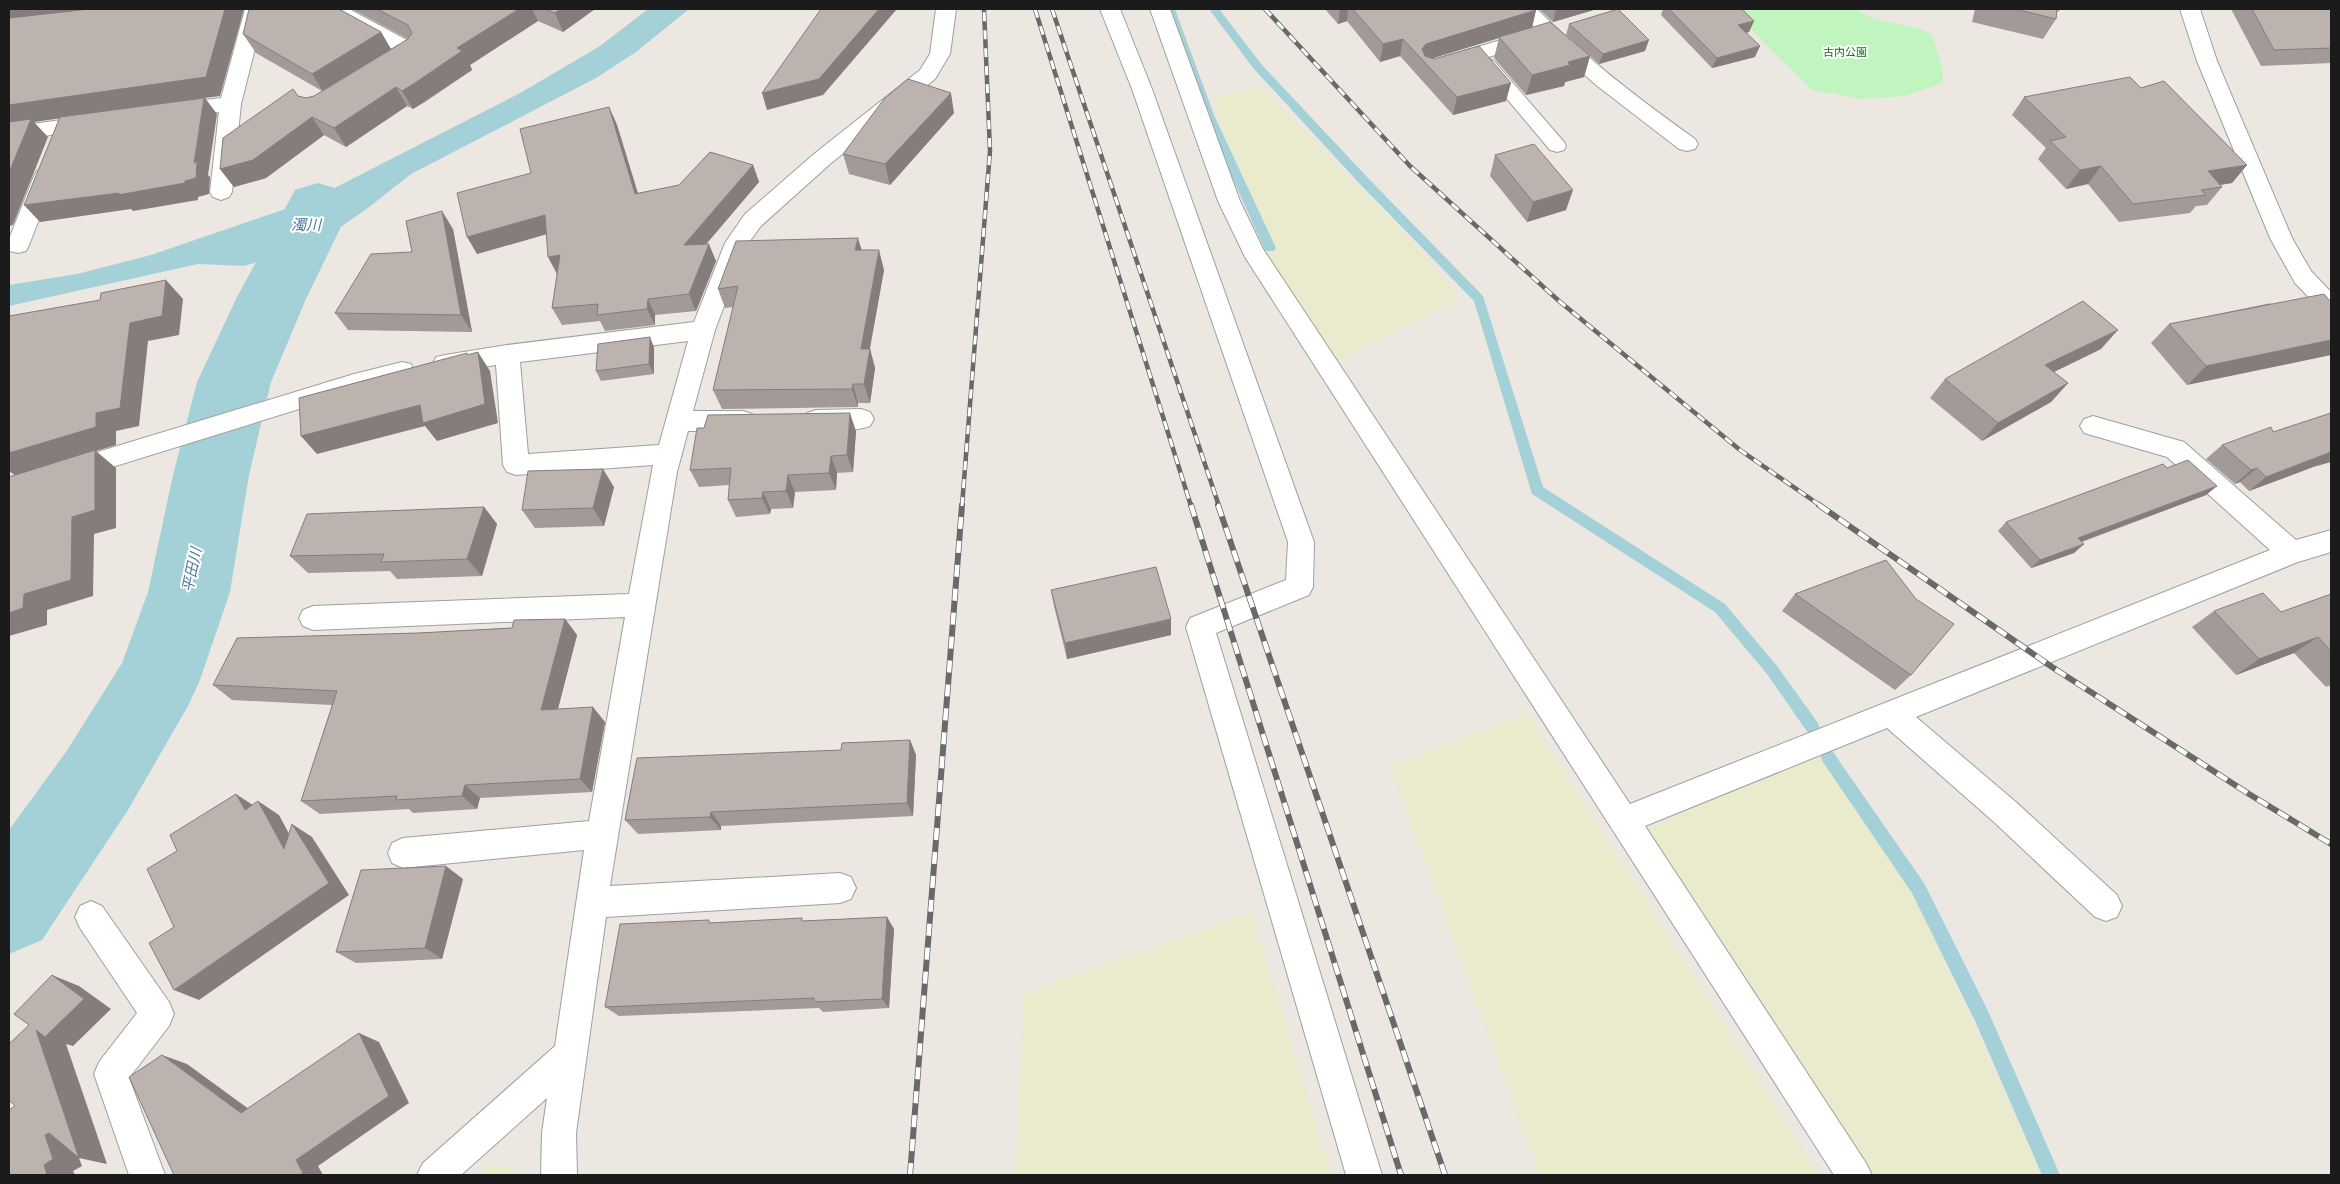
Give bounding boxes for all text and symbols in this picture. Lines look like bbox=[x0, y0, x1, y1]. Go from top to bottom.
park label: 古内公園 bbox=[1823, 46, 1867, 59]
water label: 濁川 bbox=[291, 216, 323, 234]
water label: 平田川 bbox=[179, 544, 206, 594]

